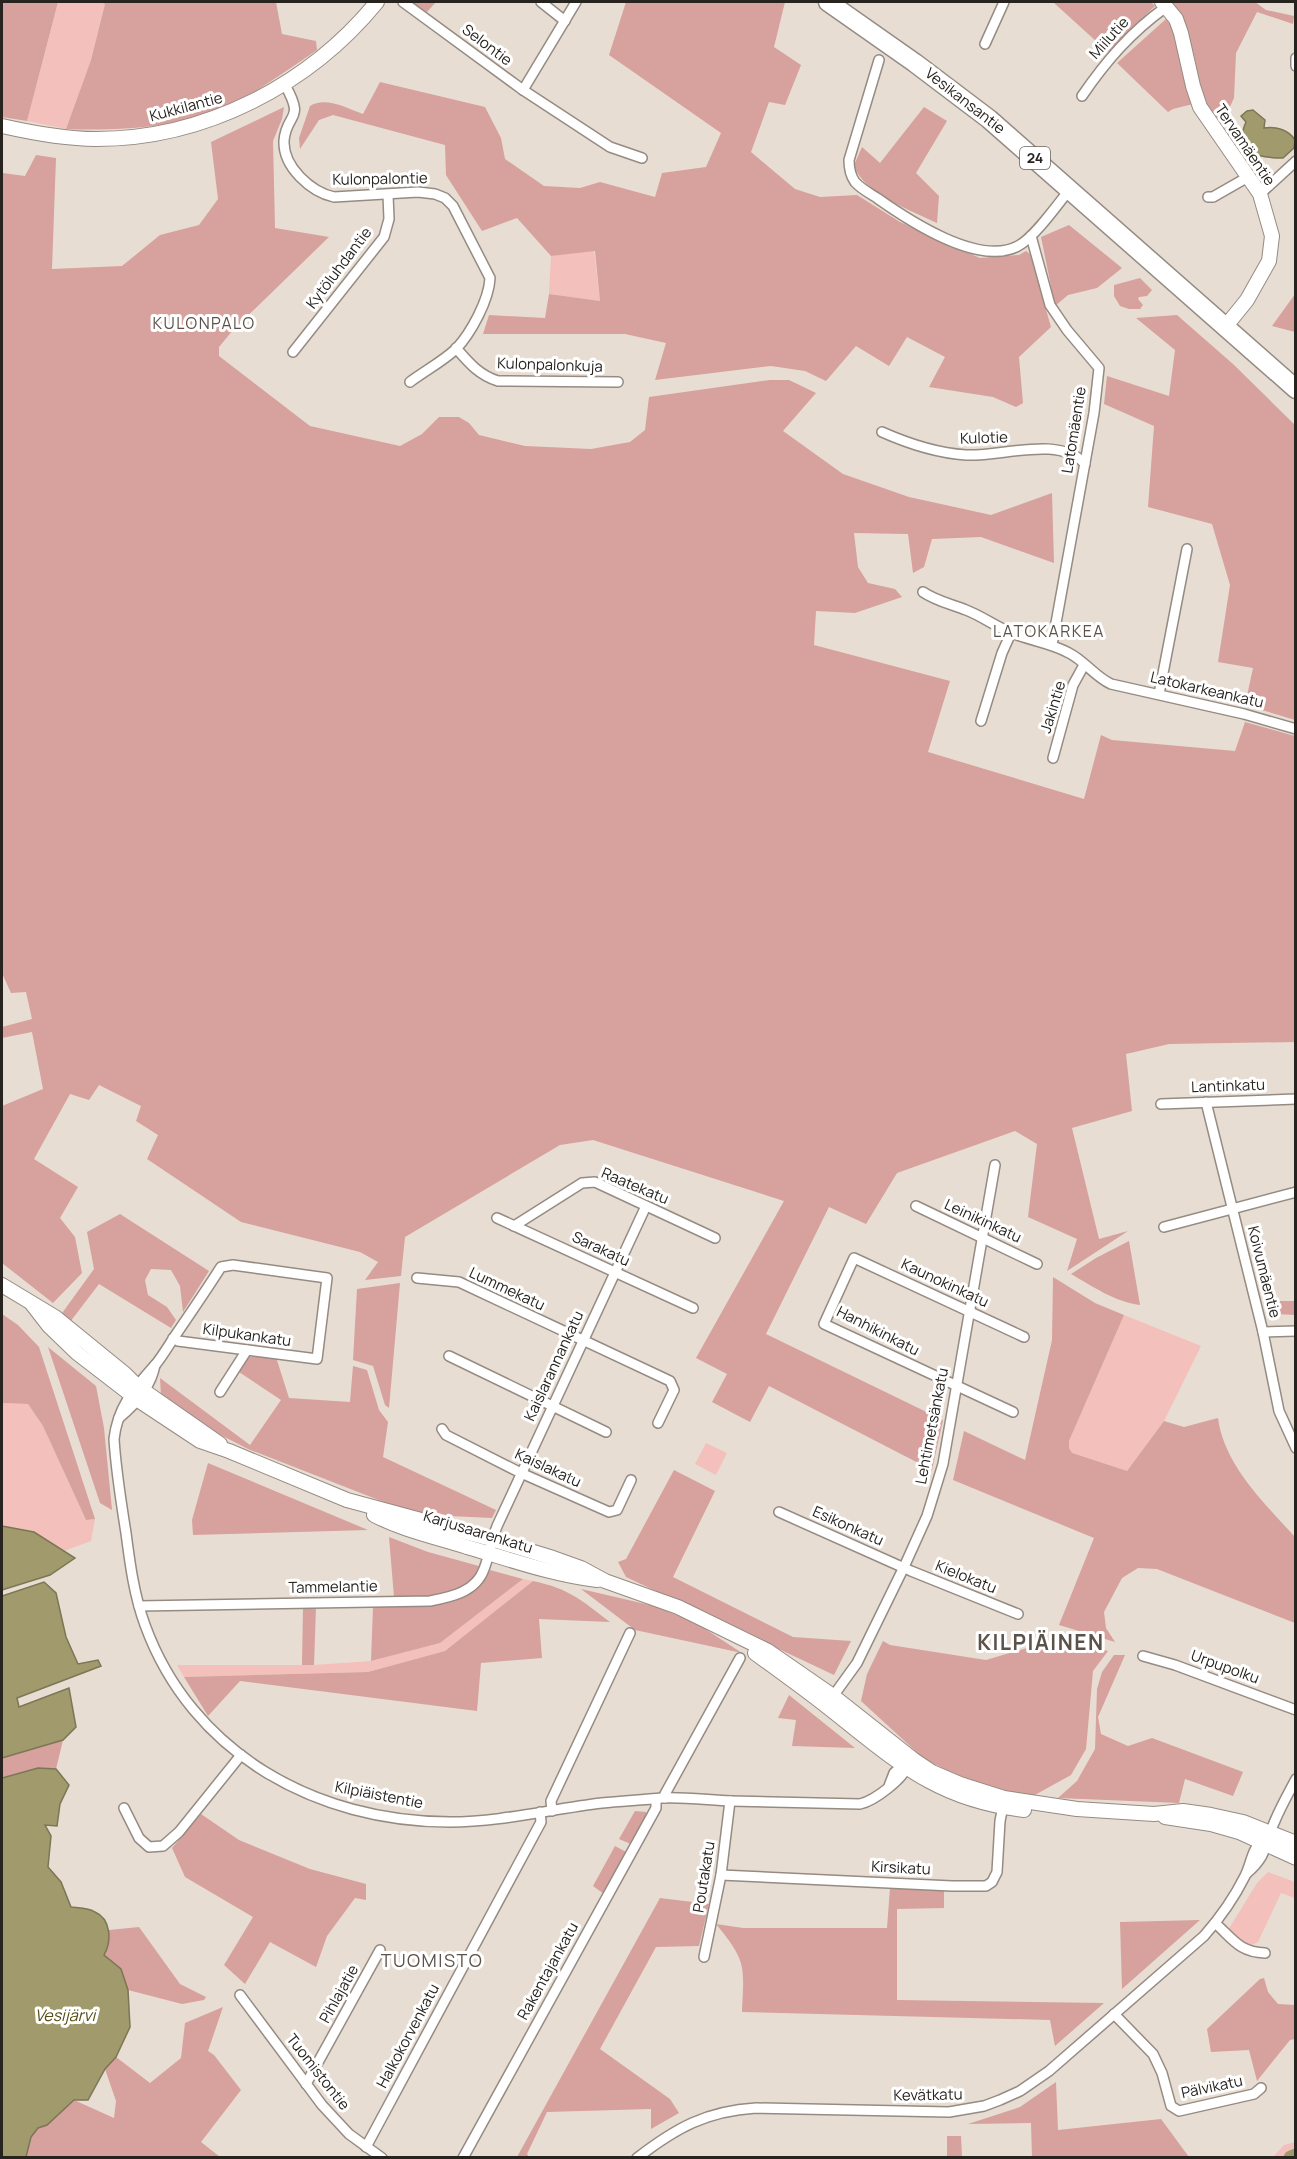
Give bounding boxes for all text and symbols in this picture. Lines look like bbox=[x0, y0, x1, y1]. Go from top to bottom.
street label: Miilutie bbox=[1084, 12, 1133, 63]
street label: Selontie bbox=[458, 19, 517, 70]
street label: Vesikansantie bbox=[921, 63, 1010, 139]
street label: Kukkilantie bbox=[147, 87, 225, 126]
street label: Tervamäentie bbox=[1210, 100, 1281, 190]
road number: 24 bbox=[1020, 147, 1050, 169]
street label: Kulonpalontie bbox=[332, 167, 428, 190]
street label: Kytöluhdantie bbox=[301, 222, 376, 313]
district label: KULONPALO bbox=[152, 312, 256, 334]
street label: Kulonpalonkuja bbox=[497, 352, 603, 377]
street label: Latomäentie bbox=[1056, 385, 1091, 475]
street label: Kulotie bbox=[960, 426, 1009, 449]
district label: LATOKARKEA bbox=[993, 620, 1105, 642]
street label: Latokarkeankatu bbox=[1148, 666, 1266, 713]
street label: Jakintie bbox=[1035, 678, 1070, 735]
street label: Lantinkatu bbox=[1191, 1074, 1265, 1097]
street label: Raatekatu bbox=[598, 1162, 672, 1209]
street label: Leinikinkatu bbox=[941, 1194, 1025, 1248]
street label: Koivumäentie bbox=[1243, 1224, 1286, 1320]
street label: Sarakatu bbox=[569, 1226, 634, 1271]
street label: Kaunokinkatu bbox=[898, 1253, 992, 1312]
street label: Lummekatu bbox=[466, 1262, 549, 1315]
street label: Hanhikinkatu bbox=[833, 1301, 923, 1360]
street label: Kaislarannankatu bbox=[519, 1307, 588, 1424]
street label: Kilpukankatu bbox=[202, 1318, 293, 1351]
street label: Lehtimetsänkatu bbox=[910, 1366, 953, 1486]
street label: Kaislakatu bbox=[512, 1443, 585, 1492]
street label: Esikonkatu bbox=[809, 1501, 887, 1551]
street label: Karjusaarenkatu bbox=[421, 1505, 535, 1558]
street label: Kielokatu bbox=[932, 1555, 1000, 1598]
street label: Tammelantie bbox=[288, 1575, 378, 1598]
district label: KILPIÄINEN bbox=[977, 1628, 1105, 1656]
street label: Urpupolku bbox=[1188, 1644, 1262, 1689]
street label: Kilpiäistentie bbox=[333, 1776, 425, 1813]
street label: Poutakatu bbox=[688, 1840, 719, 1914]
street label: Kirsikatu bbox=[871, 1855, 931, 1880]
street label: Rakentajankatu bbox=[512, 1918, 583, 2023]
district label: TUOMISTO bbox=[381, 1948, 483, 1972]
street label: Pihlajatie bbox=[314, 1961, 363, 2027]
street label: Halkokorvenkatu bbox=[371, 1980, 444, 2092]
water label: Vesijärvi bbox=[35, 2004, 98, 2026]
street label: Tuomistontie bbox=[282, 2029, 355, 2115]
street label: Pälvikatu bbox=[1179, 2070, 1245, 2103]
street label: Kevätkatu bbox=[893, 2083, 963, 2106]

